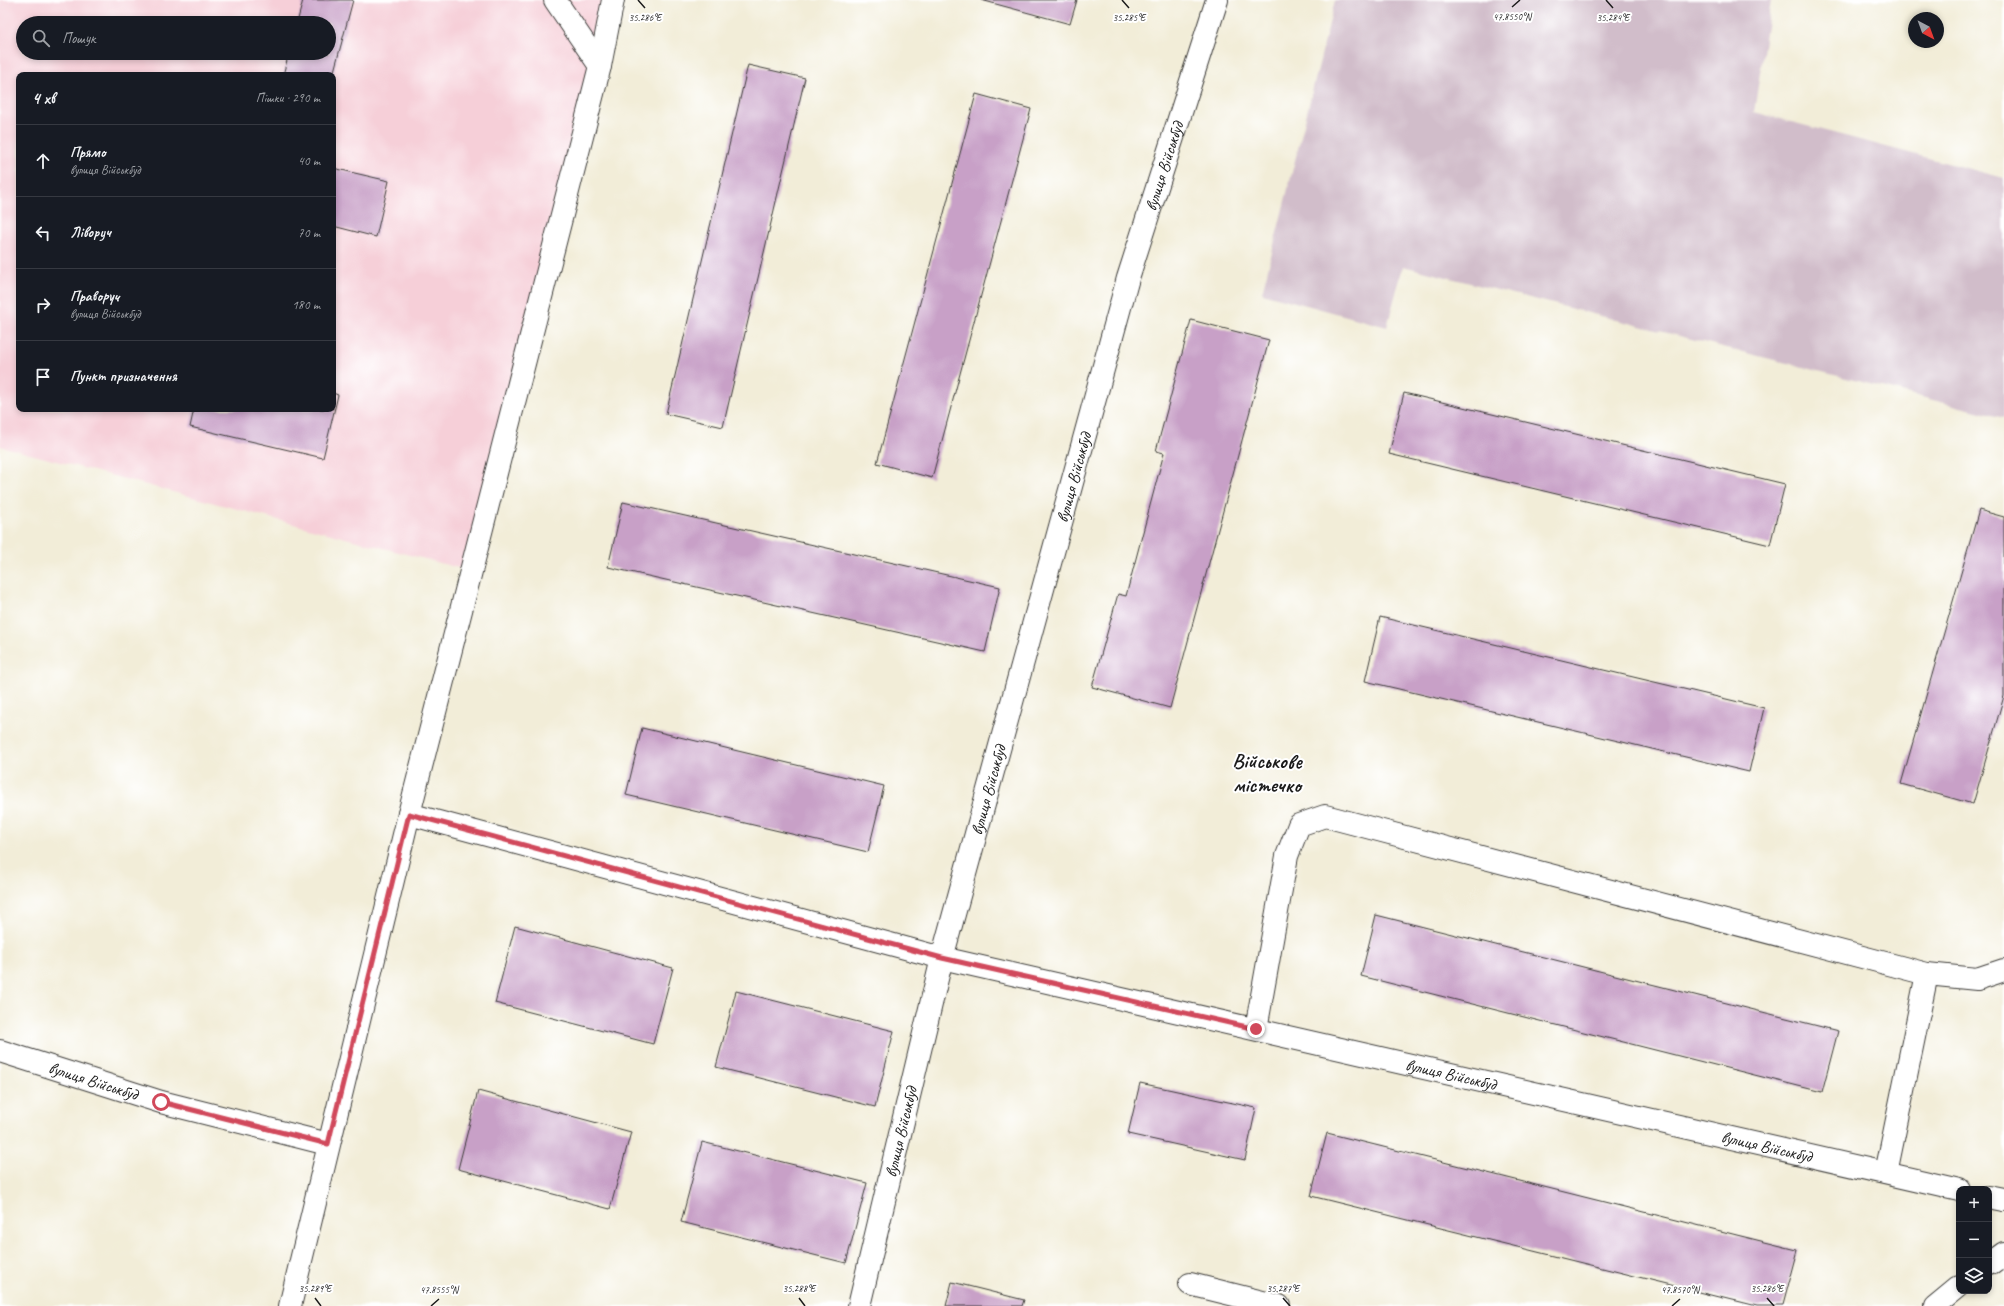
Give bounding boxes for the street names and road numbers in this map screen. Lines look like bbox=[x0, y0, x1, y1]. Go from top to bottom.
street label: вулиця Військбуд bbox=[1140, 118, 1188, 213]
street label: вулиця Військбуд bbox=[1051, 429, 1096, 525]
street label: вулиця Військбуд bbox=[966, 741, 1011, 837]
street label: вулиця Військбуд bbox=[1403, 1054, 1500, 1095]
street label: вулиця Військбуд bbox=[46, 1057, 142, 1105]
street label: вулиця Військбуд bbox=[880, 1083, 922, 1179]
street label: вулиця Військбуд bbox=[1719, 1126, 1816, 1167]

